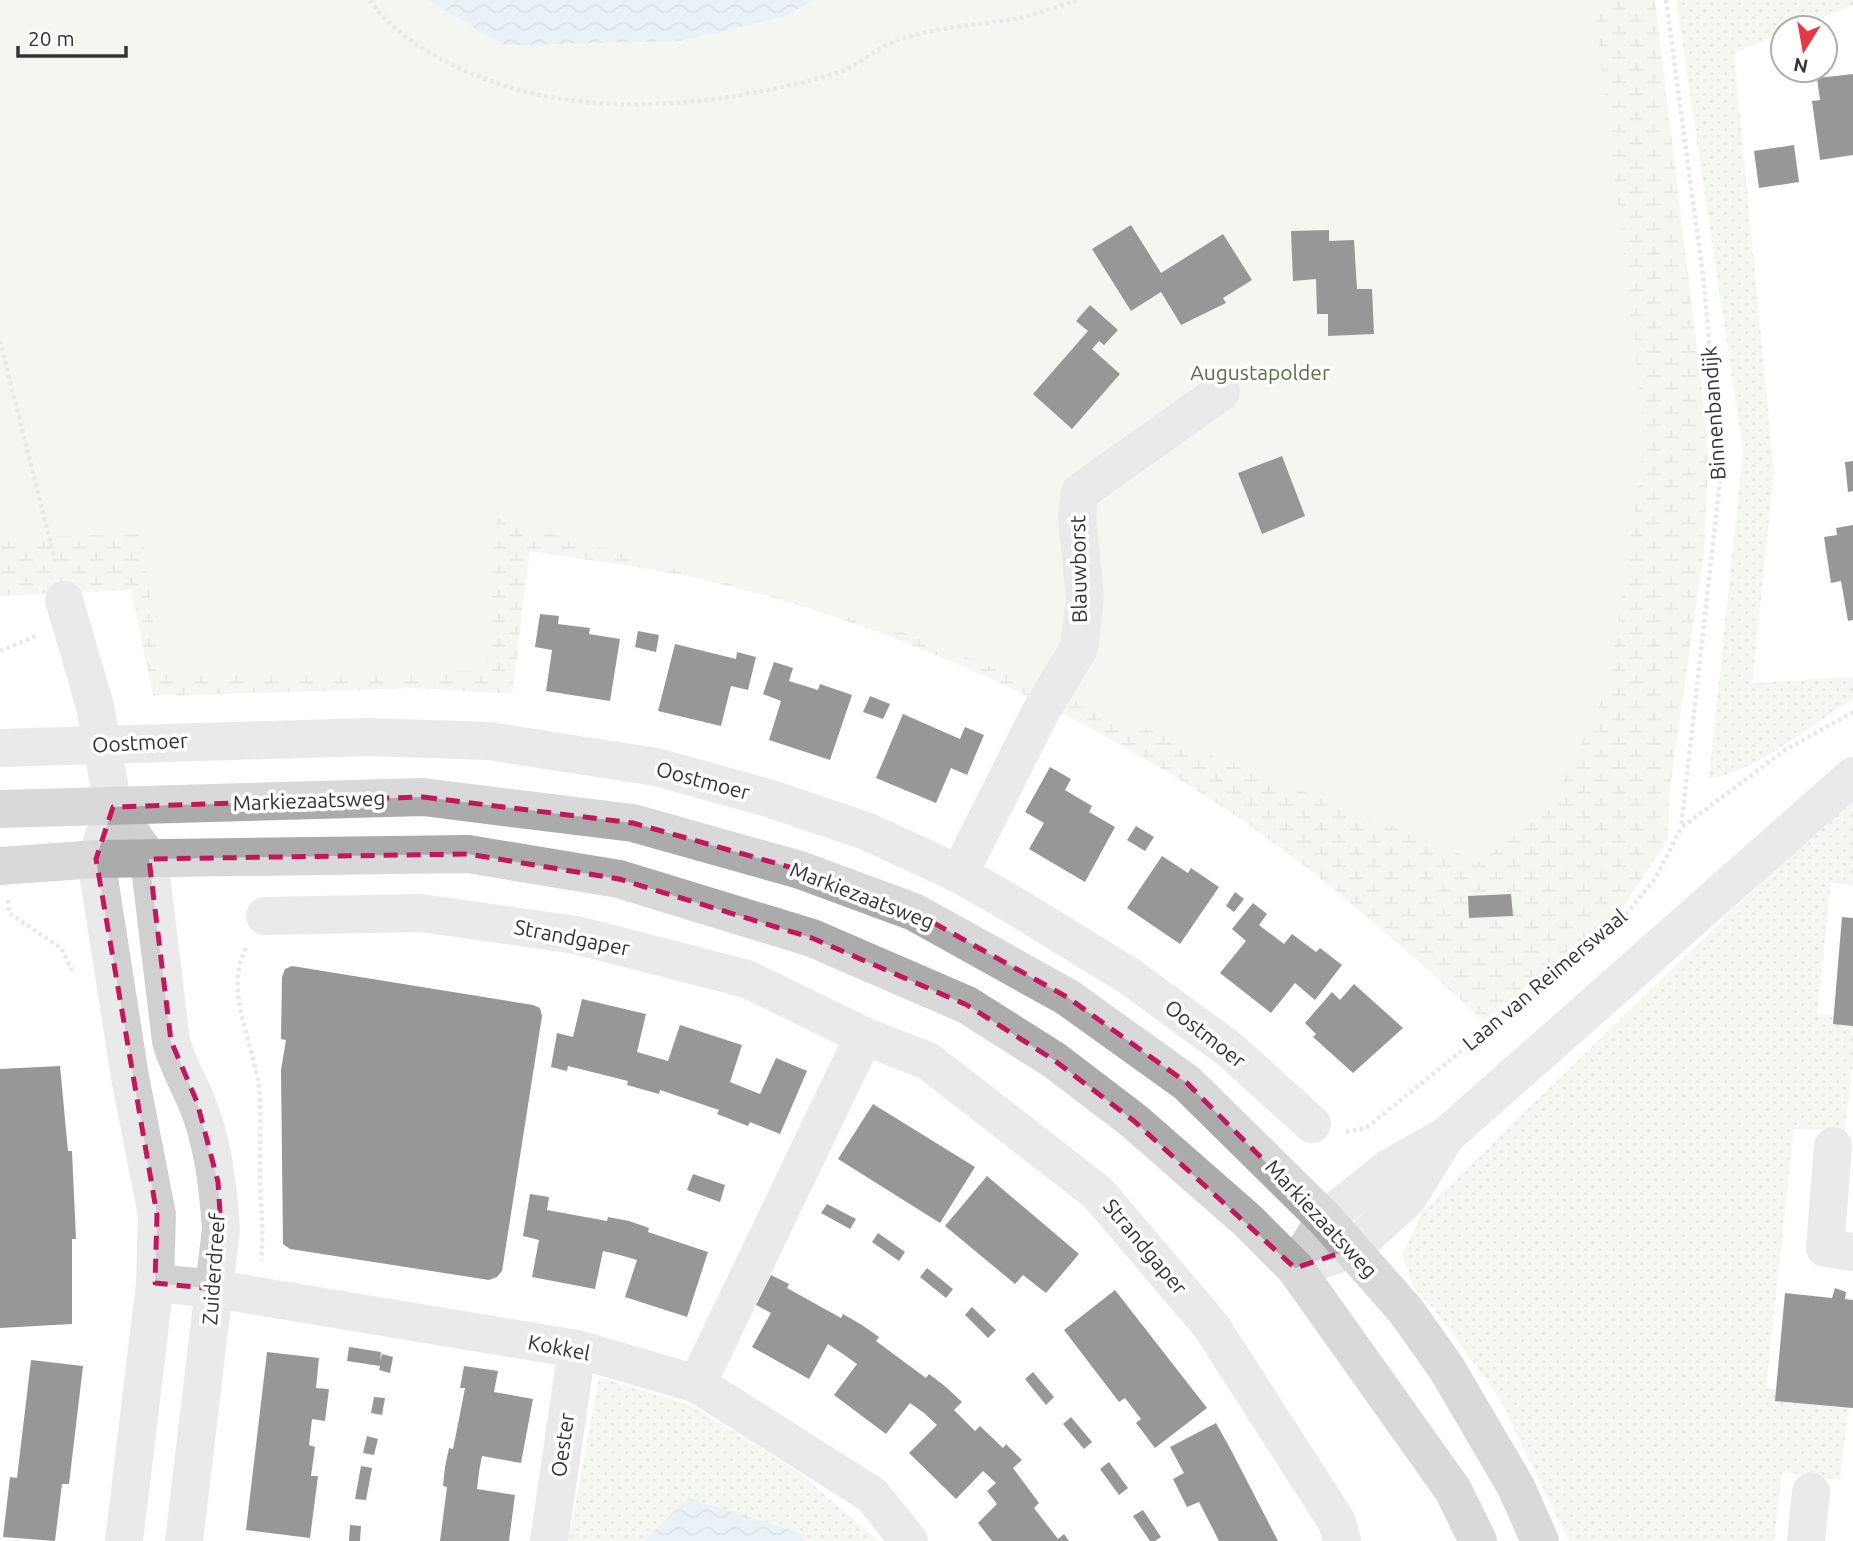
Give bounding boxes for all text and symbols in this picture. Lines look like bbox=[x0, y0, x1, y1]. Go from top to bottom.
scale bar bbox=[18, 14, 126, 58]
north arrow bbox=[1769, 14, 1839, 84]
text: 20 m bbox=[28, 26, 75, 50]
text: N bbox=[1792, 54, 1810, 78]
street label: Binnenbandijk bbox=[1696, 345, 1730, 481]
park label: Augustapolder bbox=[1190, 360, 1330, 384]
street label: Blauwborst bbox=[1065, 515, 1091, 623]
street label: Oostmoer bbox=[91, 728, 188, 756]
street label: Oostmoer bbox=[654, 756, 753, 804]
street label: Markiezaatsweg bbox=[232, 785, 386, 815]
street label: Markiezaatsweg bbox=[787, 856, 938, 934]
street label: Laan van Reimerswaal bbox=[1457, 904, 1631, 1055]
street label: Strandgaper bbox=[512, 914, 632, 960]
street label: Oostmoer bbox=[1160, 994, 1251, 1072]
street label: Markiezaatsweg bbox=[1261, 1154, 1383, 1282]
street label: Strandgaper bbox=[1099, 1194, 1193, 1299]
street label: Zuiderdreef bbox=[197, 1211, 229, 1326]
street label: Kokkel bbox=[526, 1329, 592, 1365]
street label: Oester bbox=[546, 1411, 578, 1479]

